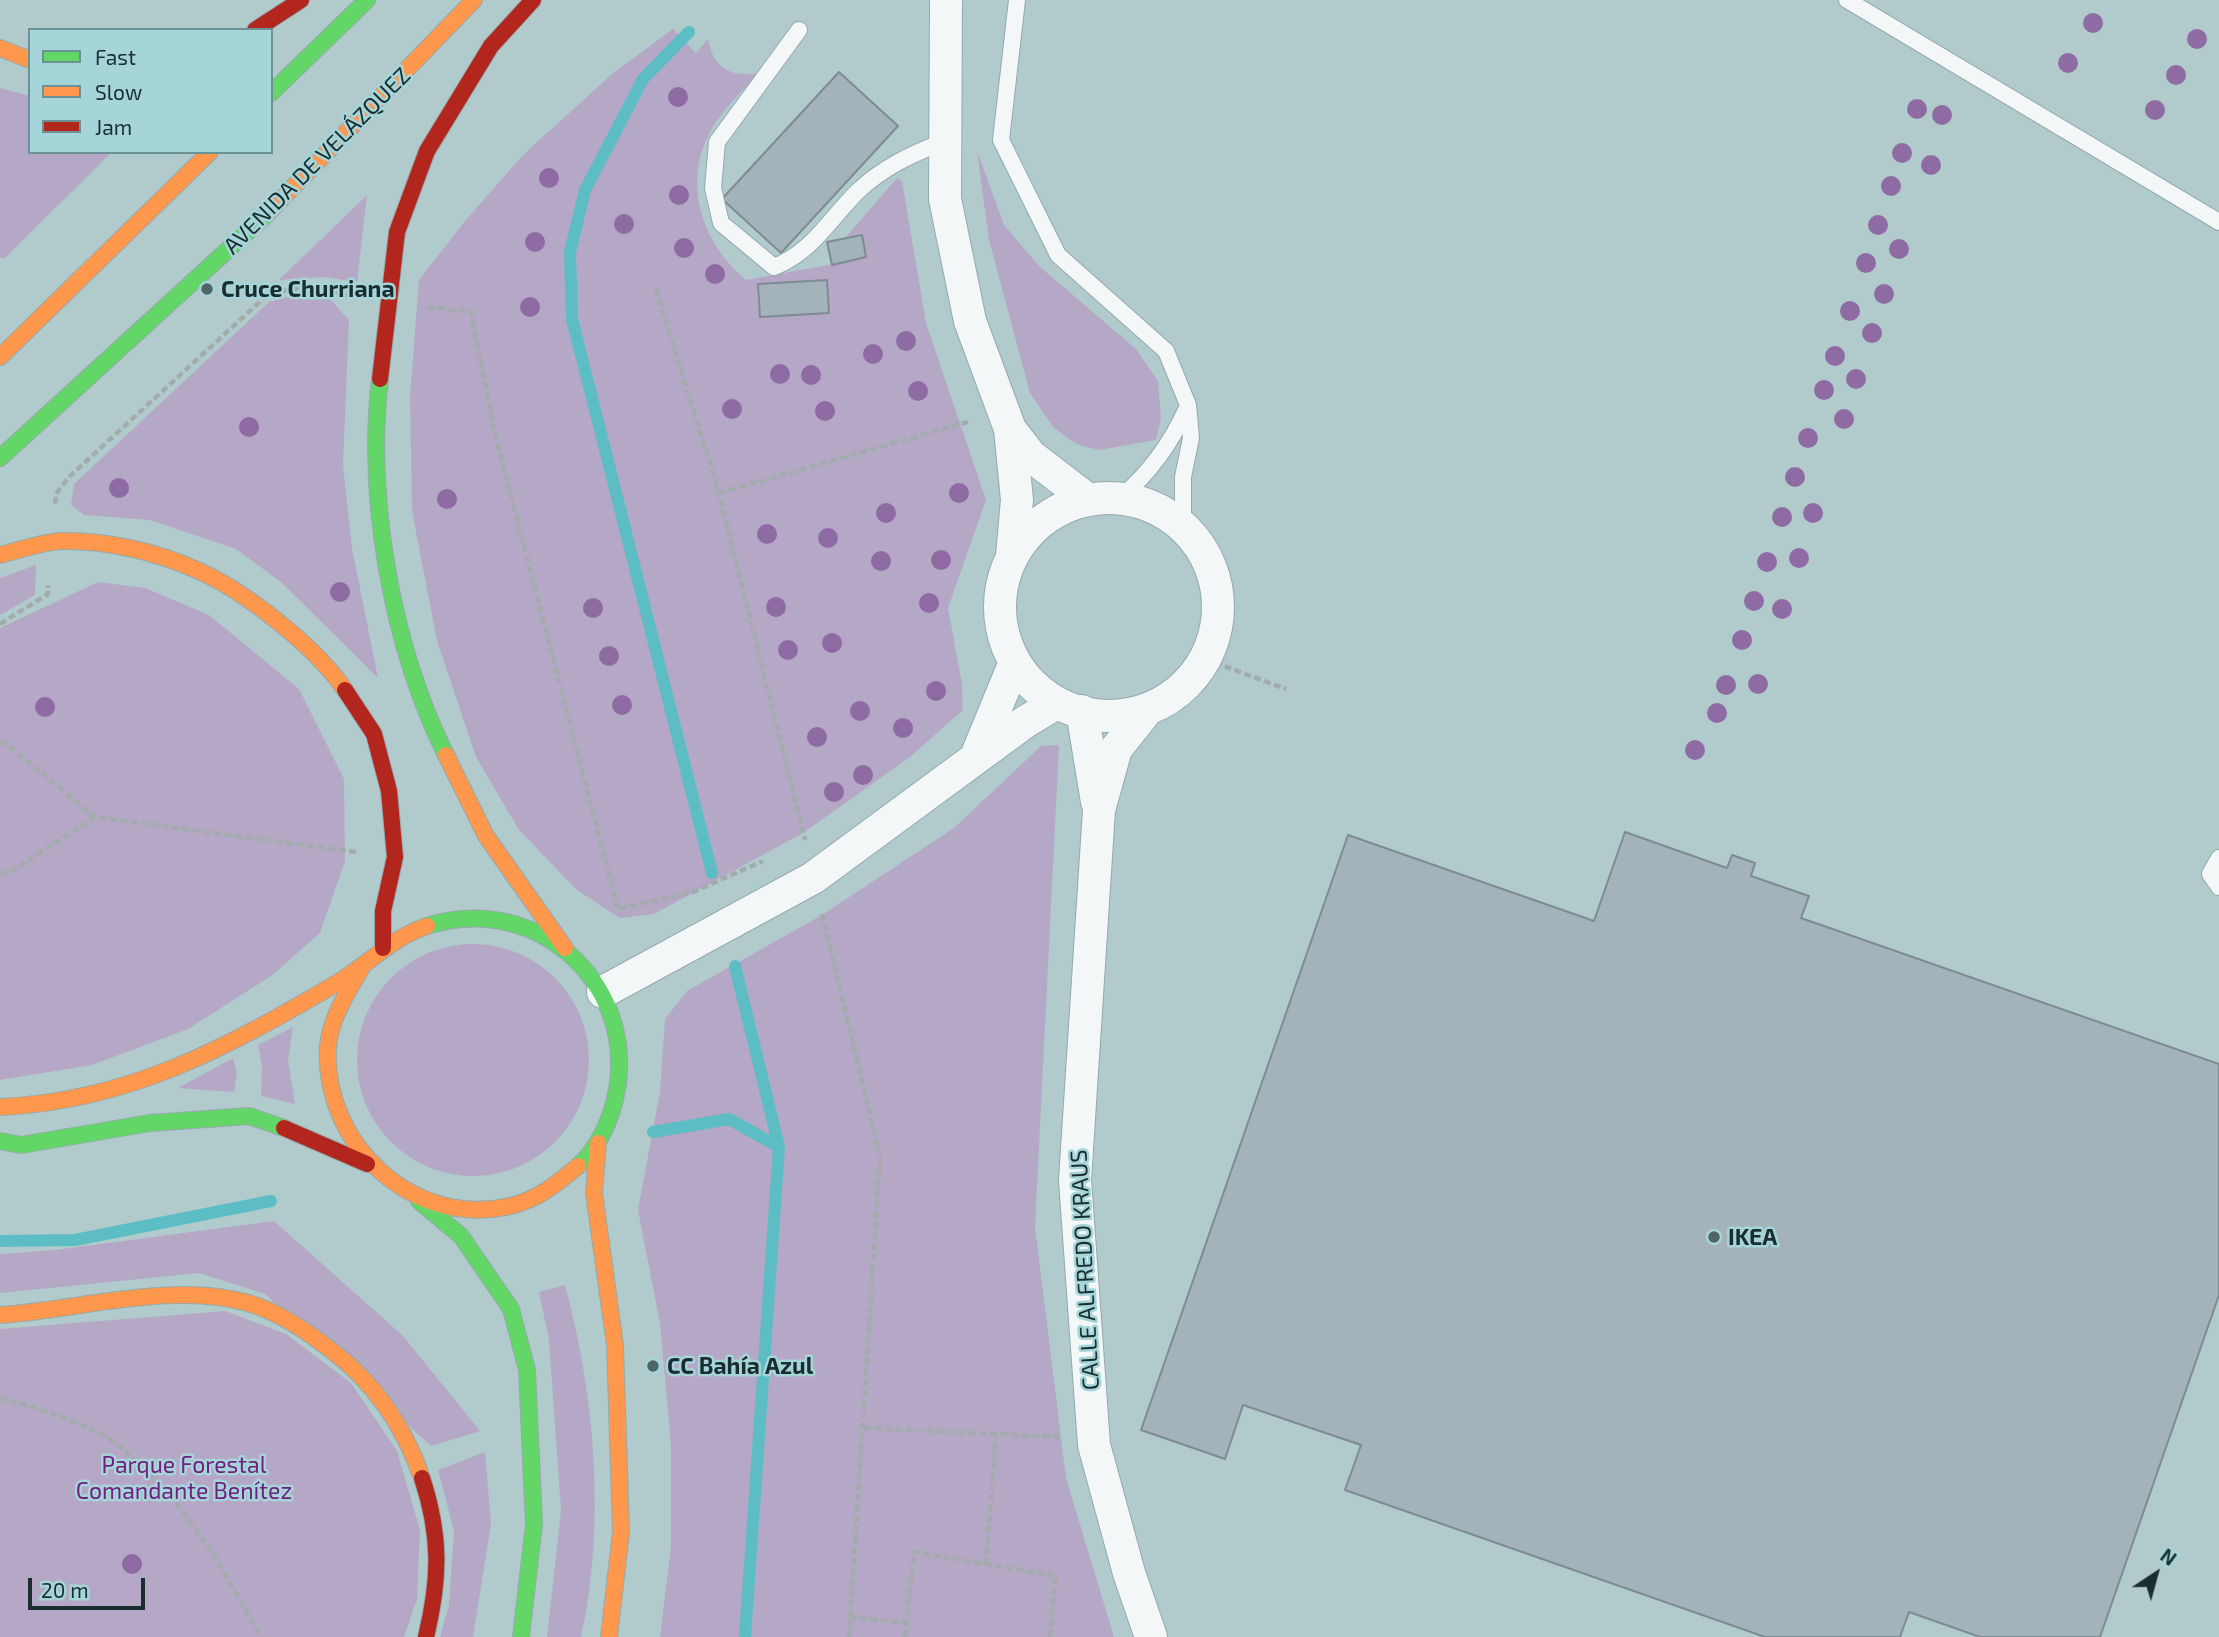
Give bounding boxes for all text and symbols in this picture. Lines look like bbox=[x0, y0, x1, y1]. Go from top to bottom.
legend bbox=[28, 28, 273, 154]
text: Fast bbox=[95, 44, 136, 69]
street label: AVENIDA DE VELÁZQUEZ bbox=[218, 62, 416, 260]
text: Slow bbox=[95, 79, 142, 104]
text: Jam bbox=[95, 114, 132, 139]
place label: Cruce Churriana bbox=[221, 275, 395, 303]
marker: Cruce Churriana bbox=[199, 281, 215, 297]
street label: CALLE ALFREDO KRAUS bbox=[1065, 1149, 1105, 1391]
place label: IKEA bbox=[1728, 1223, 1777, 1251]
marker: IKEA bbox=[1706, 1229, 1722, 1245]
place label: CC Bahía Azul bbox=[667, 1352, 813, 1380]
marker: CC Bahía Azul bbox=[645, 1358, 661, 1374]
park label: Parque Forestal Comandante Benítez bbox=[76, 1451, 292, 1505]
north arrow bbox=[2121, 1539, 2191, 1609]
text: N bbox=[2156, 1543, 2181, 1570]
scale bar bbox=[32, 1564, 149, 1608]
text: 20 m bbox=[41, 1577, 89, 1602]

